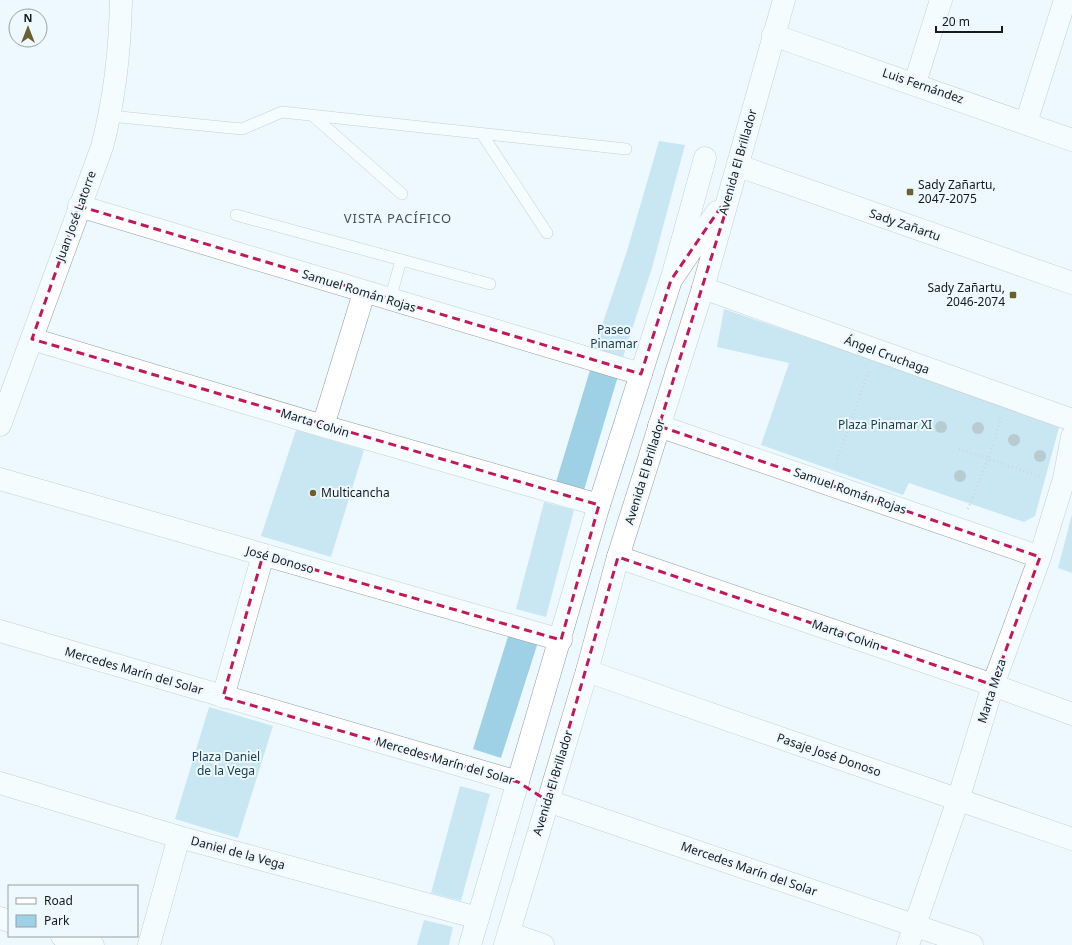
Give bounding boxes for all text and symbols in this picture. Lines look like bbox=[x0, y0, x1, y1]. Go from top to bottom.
north arrow bbox=[8, 8, 48, 48]
scale bar bbox=[936, 8, 1002, 34]
text: N bbox=[24, 10, 32, 25]
text: 20 m bbox=[942, 13, 970, 30]
street label: Luis Fernández bbox=[880, 64, 966, 107]
street label: Avenida El Brillador bbox=[714, 107, 761, 217]
street label: Juan José Latorre bbox=[51, 168, 100, 264]
place label: Sady Zañartu, 2047-2075 bbox=[918, 176, 996, 207]
marker: Sady Zañartu, 2047-2075 bbox=[905, 187, 915, 197]
street label: Sady Zañartu bbox=[867, 204, 943, 245]
district label: VISTA PACÍFICO bbox=[344, 209, 452, 227]
street label: Samuel Román Rojas bbox=[300, 265, 419, 316]
place label: Sady Zañartu, 2046-2074 bbox=[927, 279, 1005, 310]
marker: Sady Zañartu, 2046-2074 bbox=[1008, 290, 1018, 300]
park label: Paseo Pinamar bbox=[590, 321, 638, 352]
street label: Ángel Cruchaga bbox=[842, 331, 932, 378]
street label: Marta Colvin bbox=[279, 404, 352, 441]
park label: Plaza Pinamar XI bbox=[838, 416, 932, 433]
street label: Avenida El Brillador bbox=[620, 417, 669, 527]
street label: Samuel Román Rojas bbox=[791, 463, 909, 518]
place label: Multicancha bbox=[321, 484, 390, 501]
marker: Multicancha bbox=[308, 488, 318, 498]
street label: José Donoso bbox=[243, 541, 316, 577]
street label: Marta Colvin bbox=[810, 615, 883, 654]
street label: Mercedes Marín del Solar bbox=[63, 643, 205, 698]
street label: Marta Meza bbox=[973, 657, 1010, 725]
street label: Avenida El Brillador bbox=[528, 728, 577, 838]
street label: Pasaje José Donoso bbox=[775, 729, 884, 780]
street label: Mercedes Marín del Solar bbox=[374, 733, 516, 788]
park label: Plaza Daniel de la Vega bbox=[192, 748, 260, 779]
street label: Daniel de la Vega bbox=[189, 832, 287, 873]
street label: Mercedes Marín del Solar bbox=[679, 837, 820, 900]
legend bbox=[8, 885, 138, 937]
text: Road bbox=[44, 892, 73, 909]
text: Park bbox=[44, 912, 70, 929]

